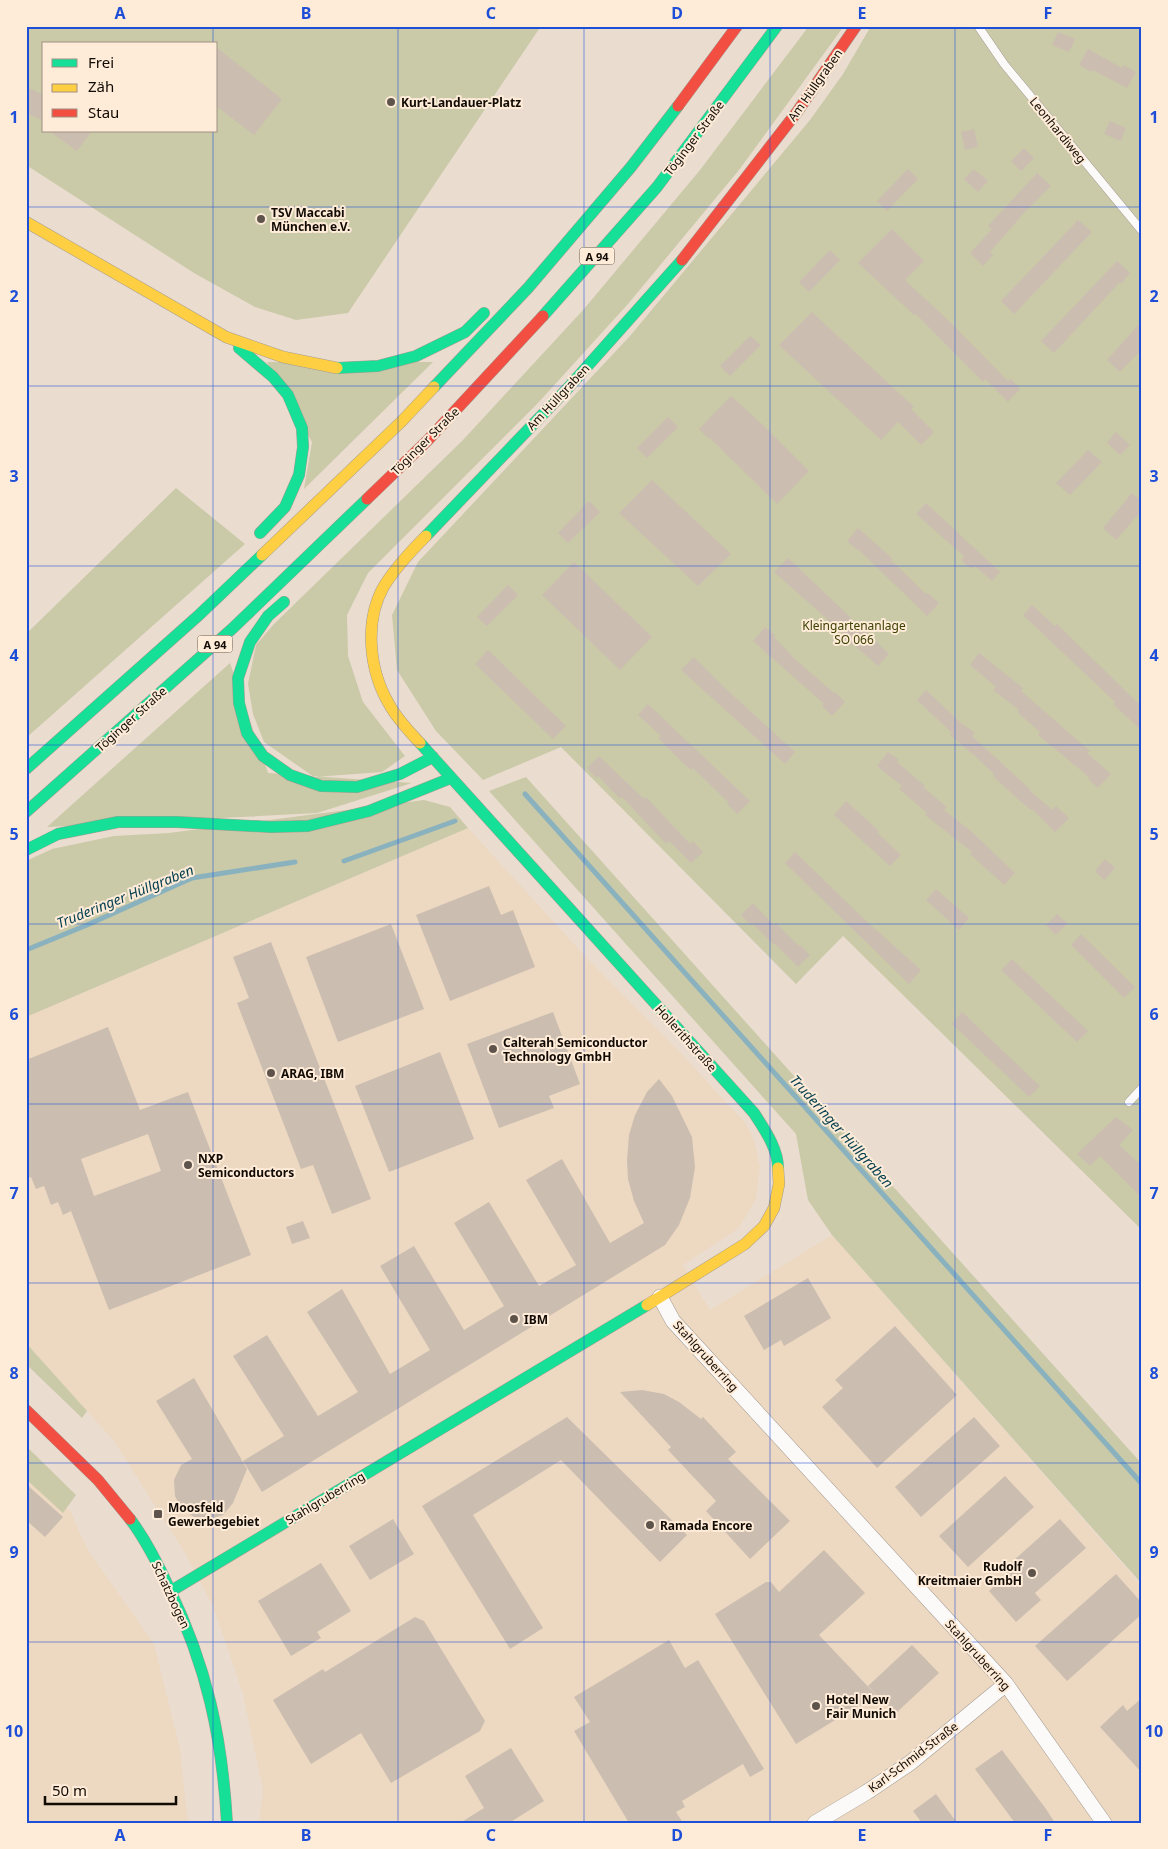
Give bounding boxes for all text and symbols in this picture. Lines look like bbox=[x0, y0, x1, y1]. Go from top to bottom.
text: A bbox=[114, 2, 126, 24]
text: B bbox=[301, 2, 311, 24]
text: C bbox=[486, 2, 496, 24]
text: D bbox=[671, 2, 683, 24]
text: E bbox=[858, 2, 867, 24]
text: F bbox=[1044, 2, 1052, 24]
legend bbox=[42, 42, 218, 132]
street label: Am Hüllgraben bbox=[784, 45, 846, 125]
text: Frei bbox=[88, 52, 114, 72]
text: Zäh bbox=[88, 76, 114, 96]
street label: Leonhardiweg bbox=[1026, 93, 1090, 167]
place label: Kurt-Landauer-Platz bbox=[401, 94, 521, 111]
marker: Kurt-Landauer-Platz bbox=[385, 96, 397, 108]
street label: Töginger Straße bbox=[660, 97, 728, 179]
text: Stau bbox=[88, 102, 119, 122]
text: 1 bbox=[9, 106, 19, 128]
text: 1 bbox=[1149, 106, 1159, 128]
place label: TSV Maccabi München e.V. bbox=[271, 204, 350, 235]
marker: TSV Maccabi München e.V. bbox=[255, 213, 267, 225]
road number: A 94 bbox=[580, 248, 614, 264]
text: 2 bbox=[9, 285, 19, 307]
text: 2 bbox=[1149, 285, 1159, 307]
street label: Am Hüllgraben bbox=[523, 360, 593, 434]
street label: Töginger Straße bbox=[387, 403, 463, 479]
text: 3 bbox=[9, 465, 19, 487]
text: 3 bbox=[1149, 465, 1159, 487]
park label: Kleingartenanlage SO 066 bbox=[802, 617, 906, 648]
road number: A 94 bbox=[198, 636, 232, 652]
text: 4 bbox=[9, 644, 19, 666]
text: 4 bbox=[1149, 644, 1159, 666]
street label: Töginger Straße bbox=[92, 682, 170, 755]
text: 5 bbox=[9, 823, 19, 845]
text: 5 bbox=[1149, 823, 1159, 845]
water label: Truderinger Hüllgraben bbox=[54, 860, 196, 932]
street label: Hollerithstraße bbox=[651, 1001, 721, 1075]
text: 6 bbox=[9, 1003, 19, 1025]
text: 6 bbox=[1149, 1003, 1159, 1025]
place label: Calterah Semiconductor Technology GmbH bbox=[503, 1034, 648, 1065]
marker: Calterah Semiconductor Technology GmbH bbox=[487, 1043, 499, 1055]
place label: ARAG, IBM bbox=[281, 1065, 344, 1082]
marker: ARAG, IBM bbox=[265, 1067, 277, 1079]
water label: Truderinger Hüllgraben bbox=[786, 1070, 898, 1192]
place label: NXP Semiconductors bbox=[198, 1150, 294, 1181]
marker: NXP Semiconductors bbox=[182, 1159, 194, 1171]
text: 7 bbox=[9, 1182, 19, 1204]
text: 7 bbox=[1149, 1182, 1159, 1204]
place label: IBM bbox=[524, 1311, 548, 1328]
marker: IBM bbox=[508, 1313, 520, 1325]
street label: Stahlgruberring bbox=[670, 1317, 742, 1395]
text: 8 bbox=[9, 1362, 19, 1384]
text: 8 bbox=[1149, 1362, 1159, 1384]
street label: Stahlgruberring bbox=[282, 1468, 368, 1528]
place label: Moosfeld Gewerbegebiet bbox=[168, 1499, 259, 1530]
marker: Moosfeld Gewerbegebiet bbox=[152, 1508, 164, 1520]
place label: Ramada Encore bbox=[660, 1517, 752, 1534]
marker: Ramada Encore bbox=[644, 1519, 656, 1531]
text: 9 bbox=[9, 1541, 19, 1563]
text: 9 bbox=[1149, 1541, 1159, 1563]
street label: Schatzbogen bbox=[148, 1558, 194, 1632]
place label: Rudolf Kreitmaier GmbH bbox=[918, 1558, 1023, 1589]
marker: Rudolf Kreitmaier GmbH bbox=[1026, 1567, 1038, 1579]
street label: Stahlgruberring bbox=[942, 1616, 1014, 1694]
place label: Hotel New Fair Munich bbox=[826, 1691, 896, 1722]
marker: Hotel New Fair Munich bbox=[810, 1700, 822, 1712]
street label: Karl-Schmid-Straße bbox=[865, 1718, 961, 1796]
text: 10 bbox=[5, 1720, 23, 1742]
text: 10 bbox=[1145, 1720, 1163, 1742]
scale bar bbox=[45, 1774, 176, 1806]
text: 50 m bbox=[52, 1780, 87, 1800]
text: A bbox=[114, 1824, 126, 1846]
text: B bbox=[301, 1824, 311, 1846]
text: C bbox=[486, 1824, 496, 1846]
text: D bbox=[671, 1824, 683, 1846]
text: E bbox=[858, 1824, 867, 1846]
text: F bbox=[1044, 1824, 1052, 1846]

